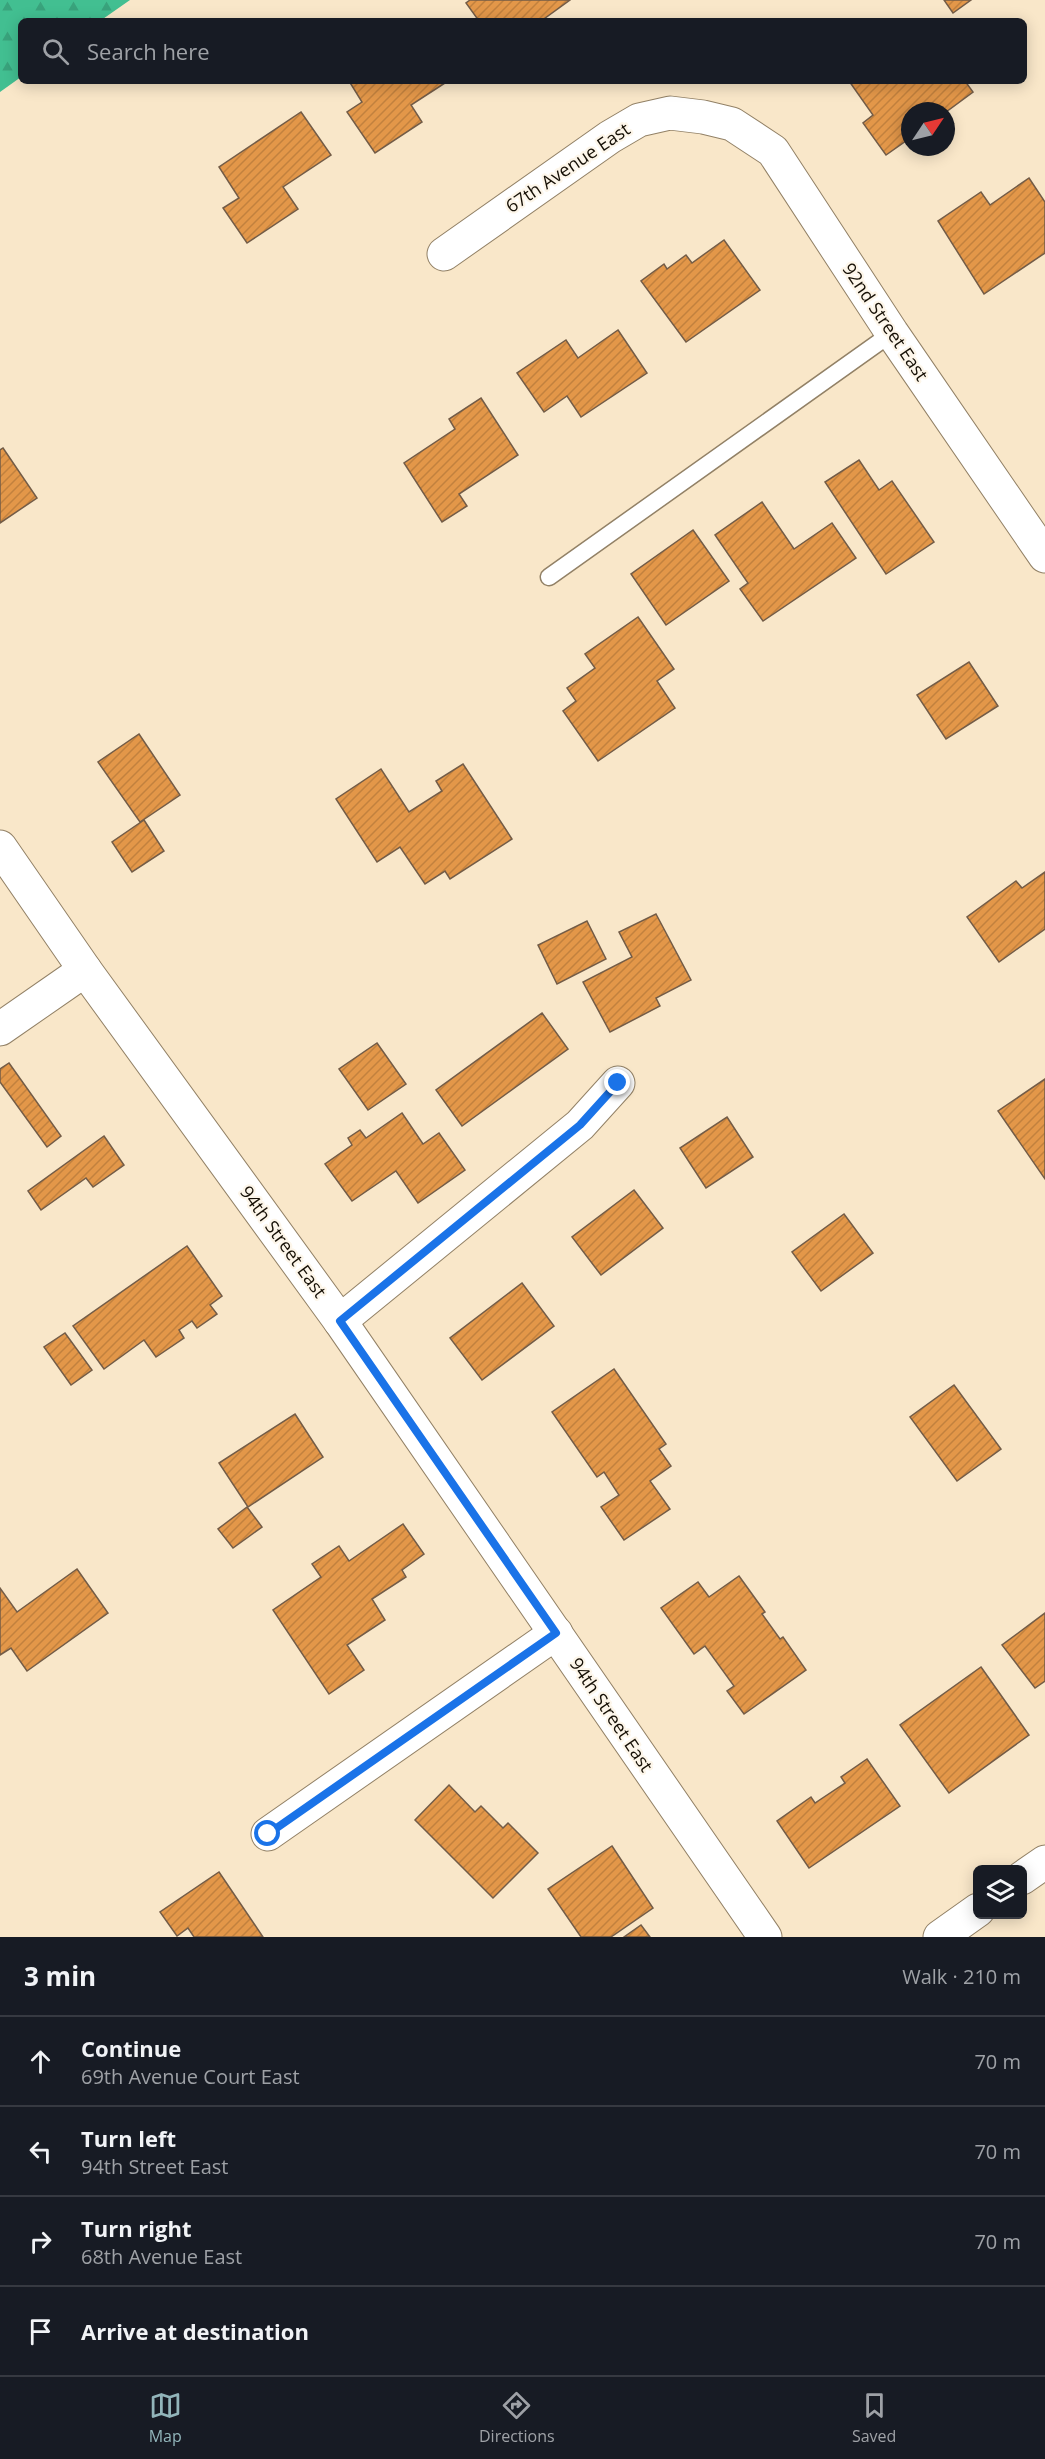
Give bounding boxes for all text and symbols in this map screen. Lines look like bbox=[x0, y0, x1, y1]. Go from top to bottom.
search box bbox=[18, 18, 1027, 84]
icon: search bbox=[39, 35, 72, 68]
text: Search here bbox=[87, 36, 210, 66]
north arrow bbox=[901, 102, 955, 156]
street label: 67th Avenue East bbox=[501, 117, 634, 218]
street label: 92nd Street East bbox=[838, 258, 934, 385]
route end bbox=[604, 1069, 630, 1095]
street label: 94th Street East bbox=[235, 1181, 333, 1302]
street label: 94th Street East bbox=[565, 1653, 659, 1776]
route start bbox=[254, 1820, 280, 1846]
map controls bbox=[973, 1865, 1027, 1919]
button: layers bbox=[973, 1865, 1027, 1919]
text: 3 min bbox=[24, 1958, 96, 1994]
text: Walk · 210 m bbox=[902, 1963, 1021, 1990]
text: Continue bbox=[81, 2033, 181, 2063]
icon: ahead bbox=[24, 2045, 57, 2078]
text: 70 m bbox=[974, 2048, 1021, 2075]
text: 69th Avenue Court East bbox=[81, 2063, 300, 2090]
text: Turn left bbox=[81, 2123, 176, 2153]
icon: left bbox=[24, 2135, 57, 2168]
text: 70 m bbox=[974, 2138, 1021, 2165]
text: 94th Street East bbox=[81, 2153, 228, 2180]
text: Turn right bbox=[81, 2213, 192, 2243]
icon: right bbox=[24, 2225, 57, 2258]
text: 70 m bbox=[974, 2228, 1021, 2255]
text: 68th Avenue East bbox=[81, 2243, 242, 2270]
icon: arrive bbox=[24, 2315, 57, 2348]
text: Arrive at destination bbox=[81, 2316, 309, 2346]
tab: Map bbox=[149, 2389, 182, 2447]
tab: Directions bbox=[479, 2389, 555, 2447]
tab: Saved bbox=[852, 2389, 896, 2447]

